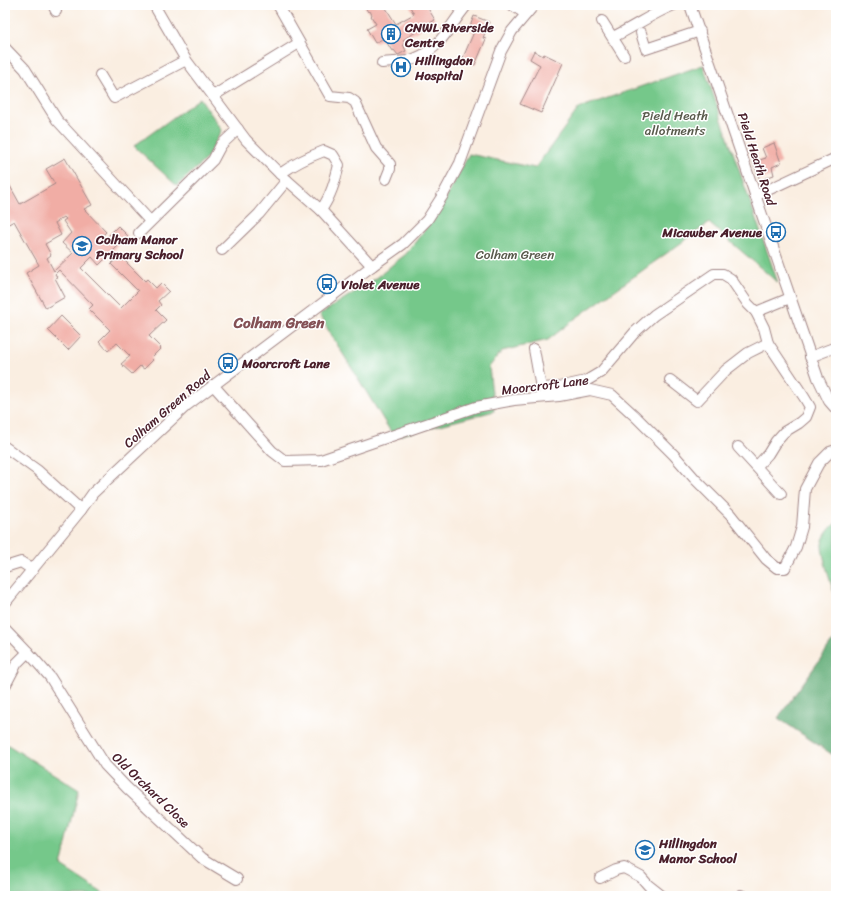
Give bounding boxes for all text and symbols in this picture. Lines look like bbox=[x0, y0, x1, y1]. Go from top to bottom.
place label: CNWL Riverside Centre bbox=[404, 16, 494, 54]
building icon: CNWL Riverside Centre bbox=[380, 23, 402, 45]
place label: Hillingdon Hospital bbox=[414, 49, 474, 87]
hospital icon: Hillingdon Hospital bbox=[390, 56, 412, 78]
park label: Pield Heath allotments bbox=[642, 104, 708, 142]
street label: Pield Heath Road bbox=[731, 109, 783, 210]
place label: Micawber Avenue bbox=[661, 221, 763, 244]
bus stop icon: Micawber Avenue bbox=[765, 221, 787, 243]
place label: Colham Manor Primary School bbox=[95, 228, 184, 266]
school or university icon: Colham Manor Primary School bbox=[71, 235, 93, 257]
park label: Colham Green bbox=[476, 243, 554, 266]
bus stop icon: Violet Avenue bbox=[316, 273, 338, 295]
place label: Violet Avenue bbox=[341, 273, 420, 296]
district label: Colham Green bbox=[233, 310, 325, 336]
bus stop icon: Moorcroft Lane bbox=[217, 352, 239, 374]
place label: Moorcroft Lane bbox=[241, 352, 330, 375]
street label: Colham Green Road bbox=[118, 364, 217, 454]
street label: Moorcroft Lane bbox=[500, 368, 590, 402]
street label: Old Orchard Close bbox=[106, 746, 196, 834]
place label: Hillingdon Manor School bbox=[658, 832, 738, 870]
school or university icon: Hillingdon Manor School bbox=[634, 839, 656, 861]

